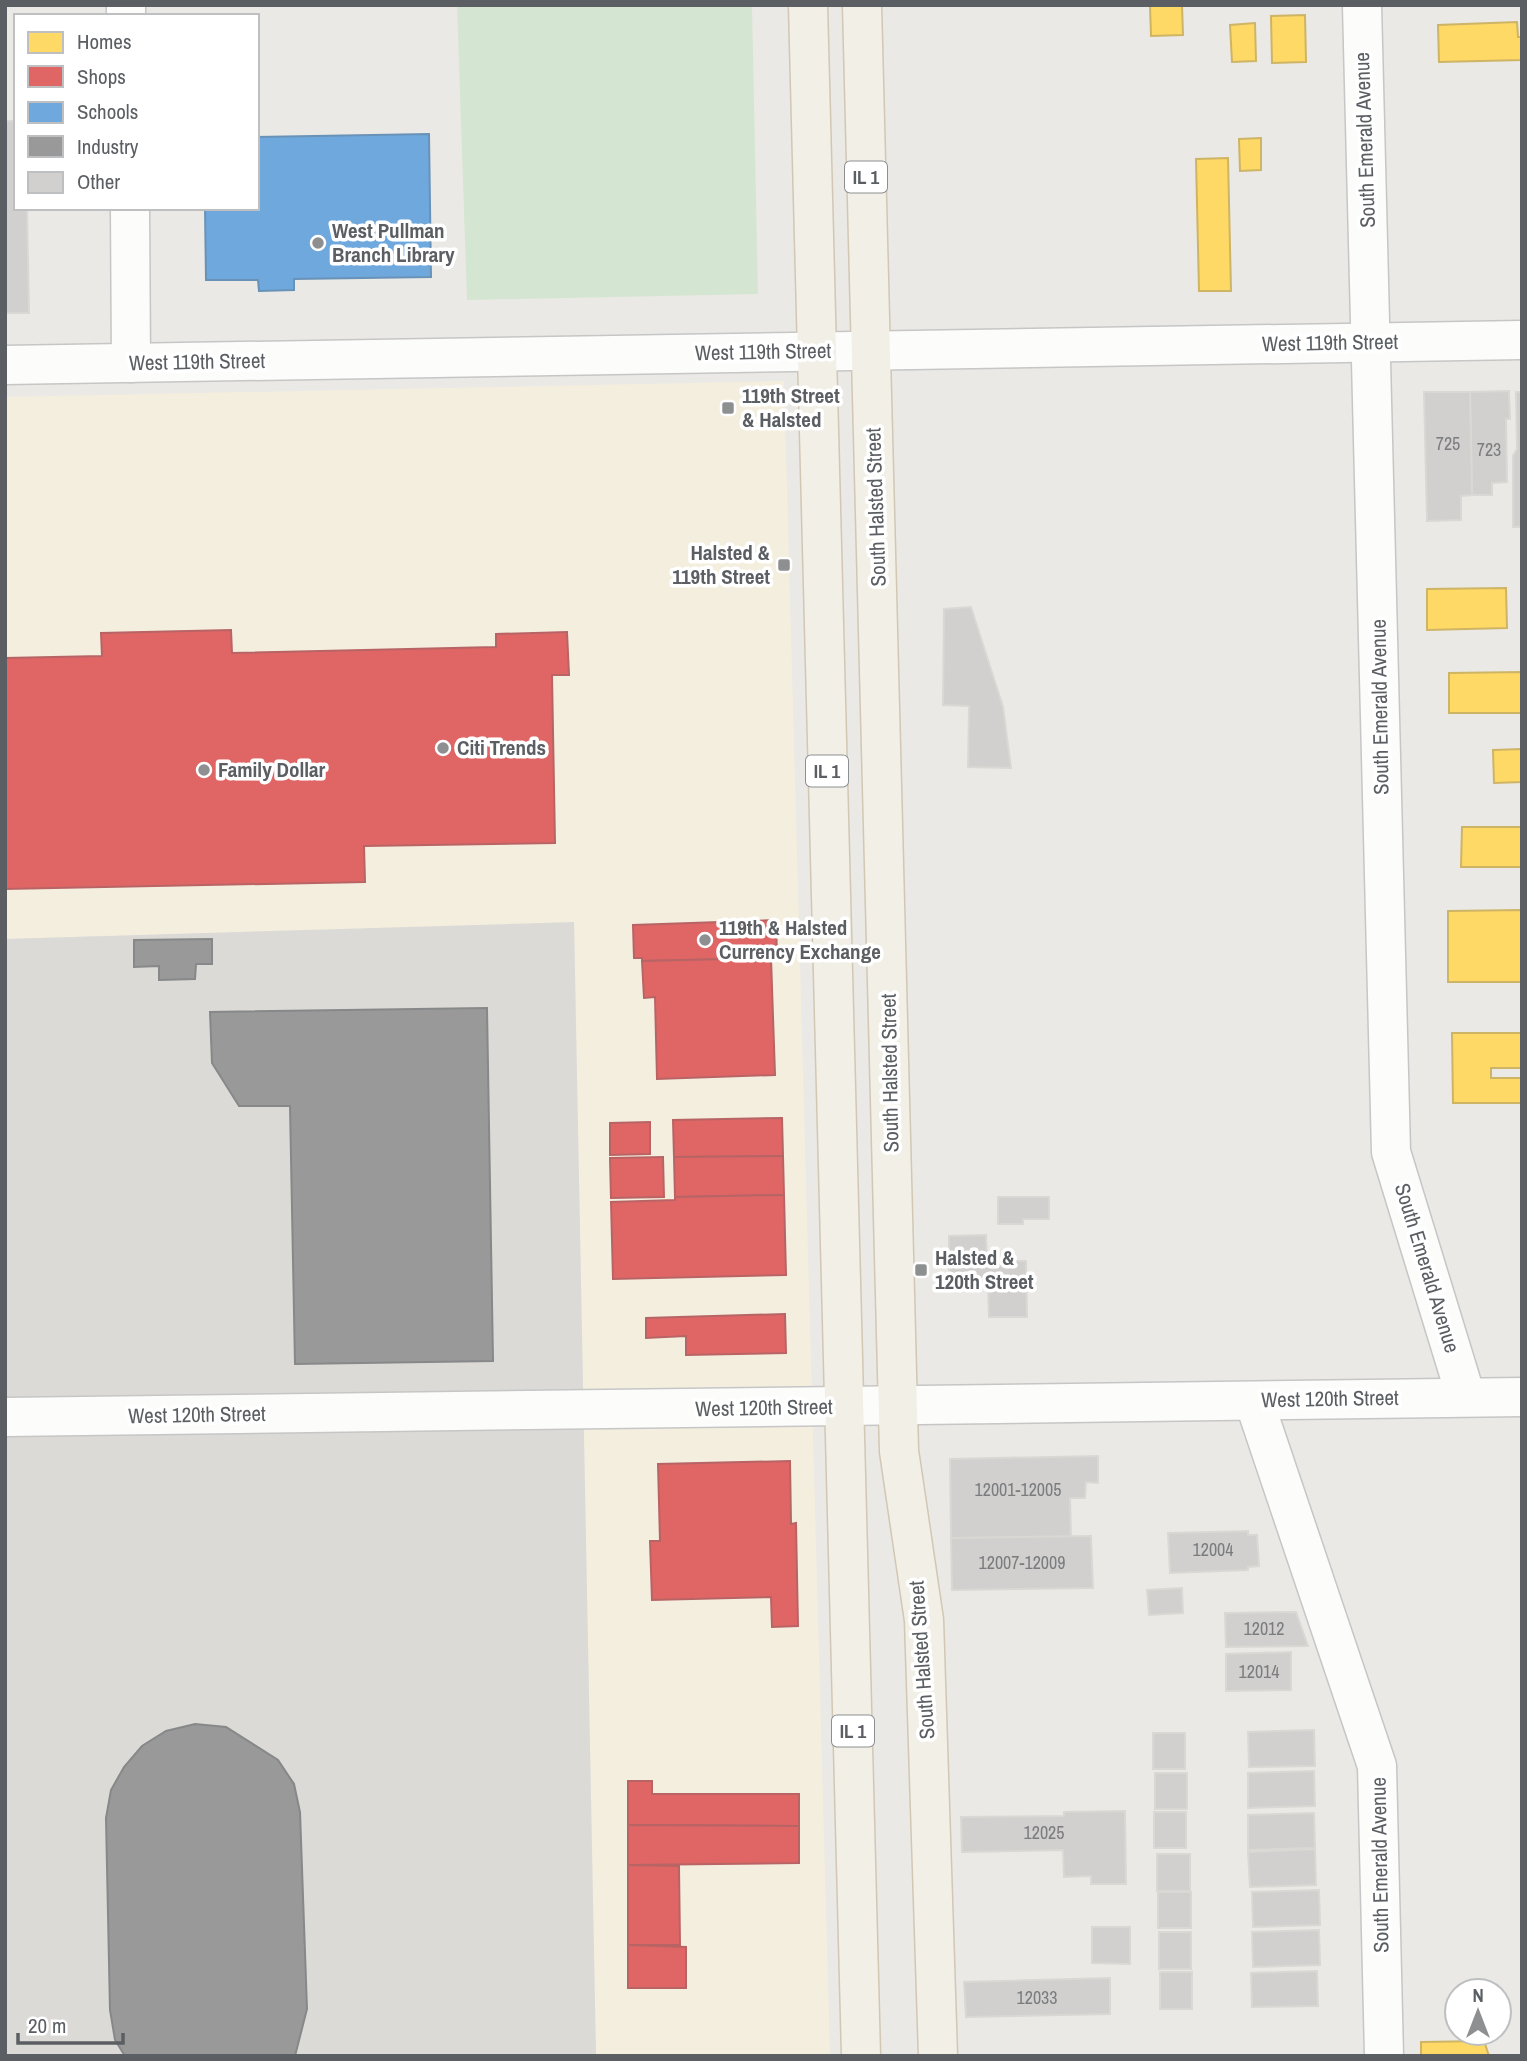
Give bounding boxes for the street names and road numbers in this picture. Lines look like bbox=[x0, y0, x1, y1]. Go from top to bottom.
street label: South Emerald Avenue bbox=[1347, 52, 1382, 228]
road number: IL 1 bbox=[845, 162, 887, 192]
street label: West 119th Street bbox=[1262, 327, 1399, 358]
street label: West 119th Street bbox=[695, 336, 832, 367]
street label: West 119th Street bbox=[129, 346, 266, 377]
street label: South Halsted Street bbox=[858, 427, 893, 587]
street label: South Emerald Avenue bbox=[1363, 619, 1396, 795]
road number: IL 1 bbox=[806, 756, 848, 786]
street label: South Halsted Street bbox=[874, 993, 905, 1153]
street label: South Emerald Avenue bbox=[1388, 1180, 1467, 1356]
street label: West 120th Street bbox=[1261, 1383, 1399, 1414]
street label: West 120th Street bbox=[695, 1392, 833, 1423]
street label: West 120th Street bbox=[128, 1399, 266, 1430]
street label: South Halsted Street bbox=[901, 1580, 942, 1740]
road number: IL 1 bbox=[832, 1716, 874, 1746]
street label: South Emerald Avenue bbox=[1363, 1777, 1396, 1953]

